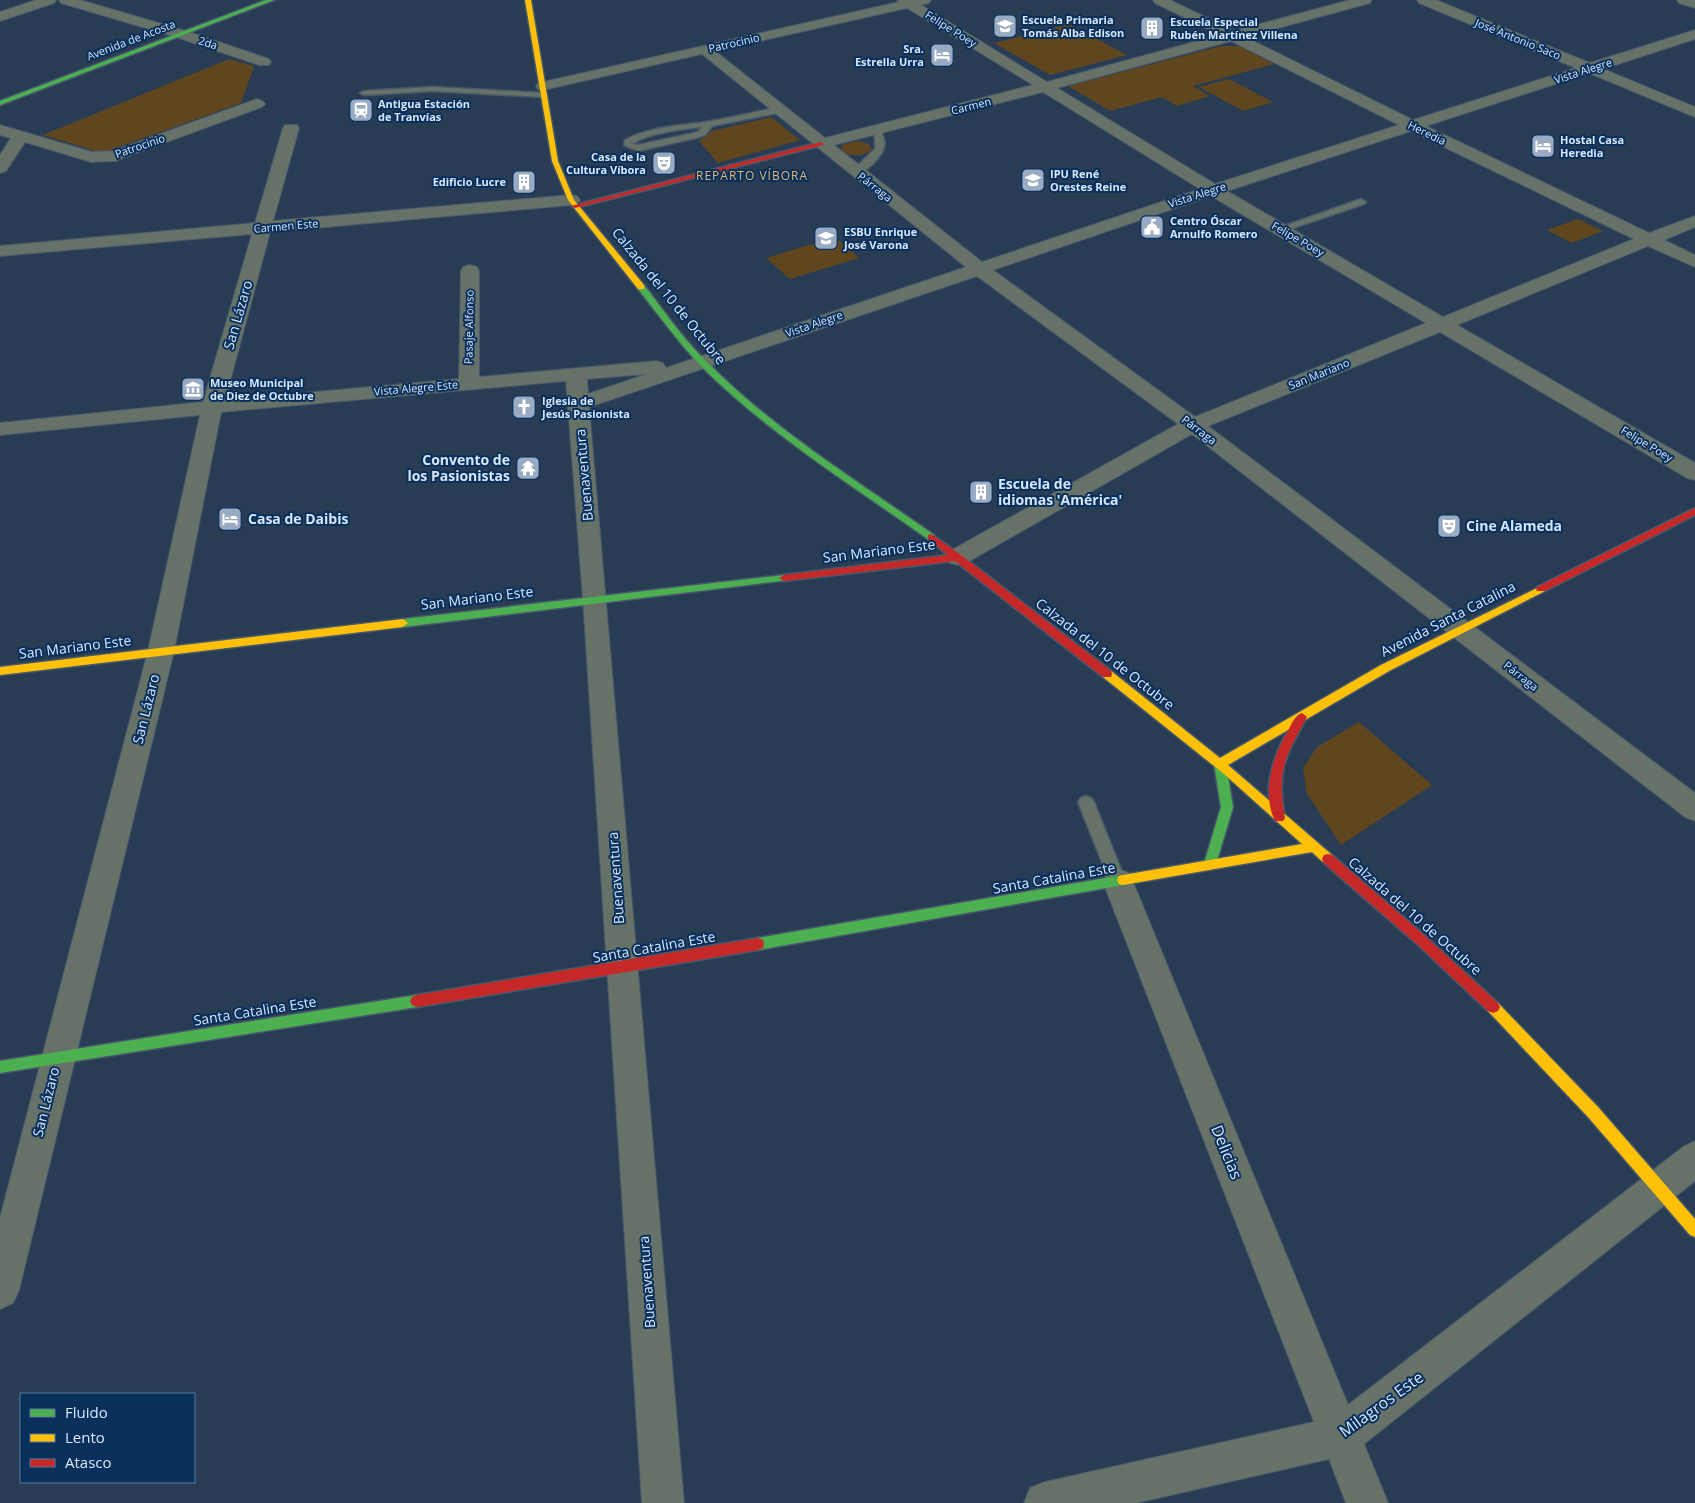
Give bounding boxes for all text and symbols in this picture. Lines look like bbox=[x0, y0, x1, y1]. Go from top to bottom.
street label: Felipe Poey bbox=[923, 7, 980, 51]
place label: Escuela Primaria Tomás Alba Edison bbox=[1022, 12, 1124, 40]
school or university icon: Escuela Primaria Tomás Alba Edison bbox=[992, 13, 1018, 39]
place label: Escuela Especial Rubén Martínez Villena bbox=[1170, 14, 1298, 42]
street label: José Antonio Saco bbox=[1472, 14, 1564, 63]
building icon: Escuela Especial Rubén Martínez Villena bbox=[1139, 15, 1165, 41]
street label: Avenida de Acosta bbox=[84, 16, 177, 63]
street label: Patrocinio bbox=[707, 29, 761, 56]
street label: 2da bbox=[197, 32, 220, 53]
place label: Sra. Estrella Urra bbox=[855, 41, 924, 69]
hotel icon: Sra. Estrella Urra bbox=[929, 42, 955, 68]
street label: Vista Alegre bbox=[1552, 54, 1614, 87]
street label: Carmen bbox=[949, 93, 992, 118]
place label: Antigua Estación de Tranvías bbox=[378, 96, 470, 124]
station icon: Antigua Estación de Tranvías bbox=[348, 97, 374, 123]
street label: Heredia bbox=[1406, 117, 1449, 148]
street label: Patrocinio bbox=[113, 130, 167, 161]
place label: Hostal Casa Heredia bbox=[1560, 132, 1624, 160]
hotel icon: Hostal Casa Heredia bbox=[1530, 133, 1556, 159]
place label: Casa de la Cultura Víbora bbox=[566, 149, 646, 177]
theatre icon: Casa de la Cultura Víbora bbox=[651, 150, 677, 176]
place label: IPU René Orestes Reine bbox=[1050, 166, 1127, 194]
district label: REPARTO VÍBORA bbox=[696, 167, 808, 184]
school or university icon: IPU René Orestes Reine bbox=[1020, 167, 1046, 193]
street label: Párraga bbox=[855, 168, 896, 205]
building icon: Edificio Lucre bbox=[511, 169, 537, 195]
place label: Edificio Lucre bbox=[433, 174, 506, 189]
street label: Vista Alegre bbox=[1166, 178, 1228, 211]
place label: Centro Óscar Arnulfo Romero bbox=[1170, 213, 1258, 241]
public building icon: Centro Óscar Arnulfo Romero bbox=[1139, 214, 1165, 240]
street label: Carmen Este bbox=[253, 215, 319, 236]
street label: Felipe Poey bbox=[1269, 218, 1328, 260]
street label: Calzada del 10 de Octubre bbox=[608, 223, 731, 368]
place label: ESBU Enrique José Varona bbox=[843, 224, 918, 252]
school or university icon: ESBU Enrique José Varona bbox=[813, 225, 839, 251]
street label: San Lázaro bbox=[219, 278, 256, 352]
street label: Pasaje Alfonso bbox=[460, 289, 477, 364]
street label: Vista Alegre bbox=[783, 307, 845, 340]
street label: San Mariano bbox=[1286, 354, 1352, 393]
place label: Museo Municipal de Diez de Octubre bbox=[210, 375, 314, 403]
museum icon: Museo Municipal de Diez de Octubre bbox=[180, 376, 206, 402]
street label: Vista Alegre Este bbox=[373, 376, 459, 399]
place label: Iglesia de Jesús Pasionista bbox=[541, 393, 630, 421]
church icon: Iglesia de Jesús Pasionista bbox=[511, 394, 537, 420]
street label: Párraga bbox=[1179, 412, 1220, 448]
street label: Felipe Poey bbox=[1618, 422, 1676, 465]
street label: Buenaventura bbox=[570, 428, 597, 522]
place label: Convento de los Pasionistas bbox=[407, 450, 510, 485]
temple icon: Convento de los Pasionistas bbox=[515, 455, 541, 481]
place label: Escuela de idiomas 'América' bbox=[998, 474, 1122, 509]
building icon: Escuela de idiomas 'América' bbox=[968, 479, 994, 505]
hotel icon: Casa de Daibis bbox=[217, 506, 243, 532]
place label: Casa de Daibis bbox=[248, 509, 348, 528]
theatre icon: Cine Alameda bbox=[1436, 513, 1462, 539]
place label: Cine Alameda bbox=[1466, 516, 1562, 535]
street label: San Mariano Este bbox=[822, 534, 936, 567]
street label: Avenida Santa Catalina bbox=[1377, 576, 1518, 661]
street label: San Mariano Este bbox=[420, 581, 534, 614]
street label: Calzada del 10 de Octubre bbox=[1032, 593, 1179, 714]
street label: San Mariano Este bbox=[18, 630, 132, 663]
street label: Párraga bbox=[1501, 657, 1542, 694]
street label: San Lázaro bbox=[128, 672, 163, 746]
street label: Buenaventura bbox=[603, 831, 628, 925]
street label: Calzada del 10 de Octubre bbox=[1345, 852, 1486, 979]
street label: Santa Catalina Este bbox=[991, 857, 1117, 898]
street label: Santa Catalina Este bbox=[591, 926, 717, 967]
street label: Santa Catalina Este bbox=[192, 991, 318, 1030]
street label: San Lázaro bbox=[28, 1065, 63, 1139]
street label: Delicias bbox=[1206, 1122, 1248, 1182]
street label: Buenaventura bbox=[634, 1235, 659, 1329]
street label: Milagros Este bbox=[1334, 1366, 1428, 1442]
legend bbox=[20, 1393, 195, 1483]
text: Fluido bbox=[65, 1402, 108, 1422]
text: Lento bbox=[65, 1427, 105, 1447]
text: Atasco bbox=[65, 1452, 112, 1472]

